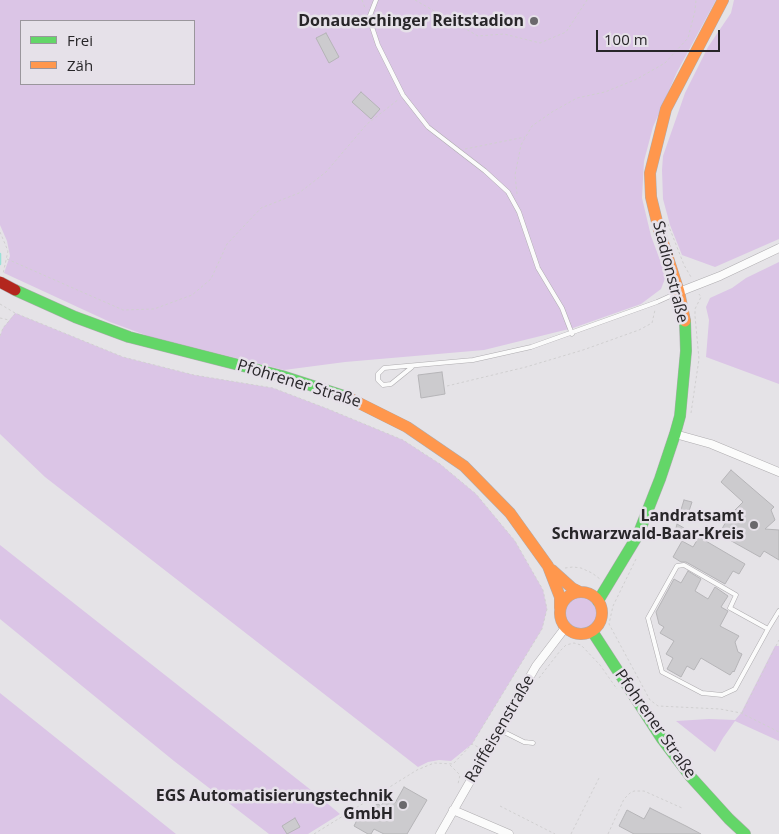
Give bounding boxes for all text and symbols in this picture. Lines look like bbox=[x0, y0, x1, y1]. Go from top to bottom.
place label: Donaueschinger Reitstadion bbox=[298, 11, 524, 31]
marker: Donaueschinger Reitstadion bbox=[528, 15, 540, 27]
legend bbox=[20, 20, 195, 85]
scale bar bbox=[599, 20, 723, 52]
text: 100 m bbox=[604, 29, 648, 49]
text: Frei bbox=[67, 30, 93, 50]
text: Zäh bbox=[67, 55, 93, 75]
street label: Stadionstraße bbox=[648, 219, 692, 325]
street label: Pfohrener Straße bbox=[235, 356, 363, 412]
place label: Landratsamt Schwarzwald-Baar-Kreis bbox=[552, 506, 744, 544]
marker: Landratsamt Schwarzwald-Baar-Kreis bbox=[748, 519, 760, 531]
street label: Pfohrener Straße bbox=[610, 666, 700, 782]
street label: Raiffeisenstraße bbox=[462, 672, 538, 786]
place label: EGS Automatisierungstechnik GmbH bbox=[156, 786, 393, 824]
marker: EGS Automatisierungstechnik GmbH bbox=[397, 799, 409, 811]

